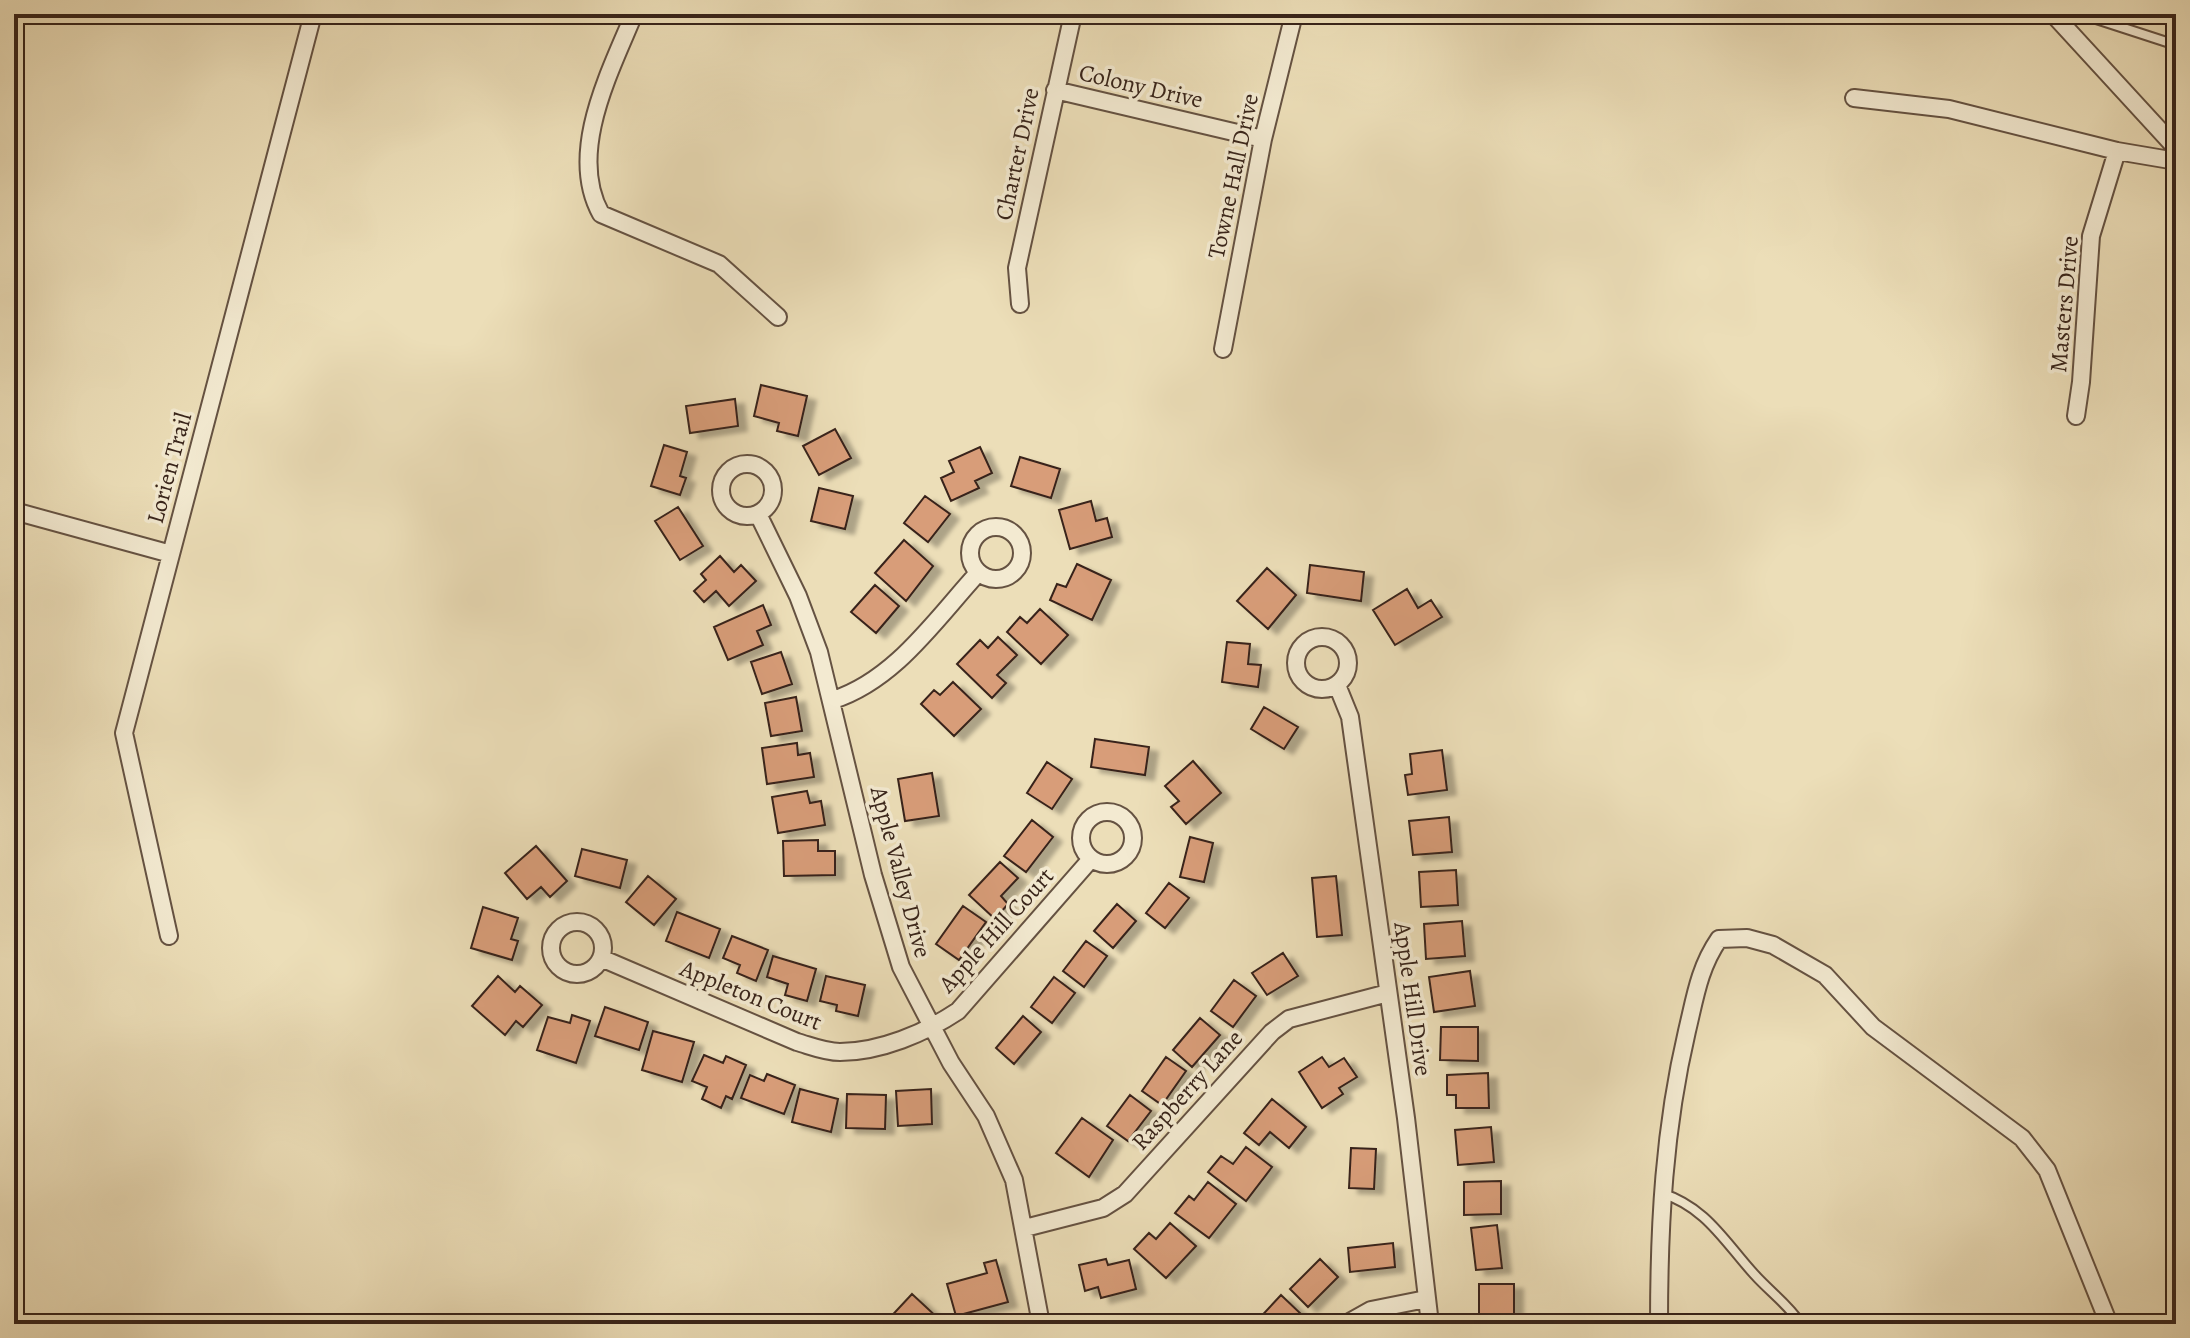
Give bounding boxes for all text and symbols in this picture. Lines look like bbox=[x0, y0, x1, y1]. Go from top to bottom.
street label: Colony Drive bbox=[1076, 56, 1206, 116]
street label: Charter Drive bbox=[987, 85, 1047, 223]
street label: Towne Hall Drive bbox=[1200, 91, 1266, 261]
street label: Masters Drive bbox=[2042, 234, 2086, 374]
street label: Lorien Trail bbox=[139, 409, 199, 527]
street label: Apple Valley Drive bbox=[863, 782, 939, 961]
street label: Apple Hill Court bbox=[931, 861, 1061, 1000]
street label: Apple Hill Drive bbox=[1386, 919, 1440, 1078]
street label: Appleton Court bbox=[675, 952, 827, 1038]
street label: Raspberry Lane bbox=[1124, 1023, 1250, 1157]

